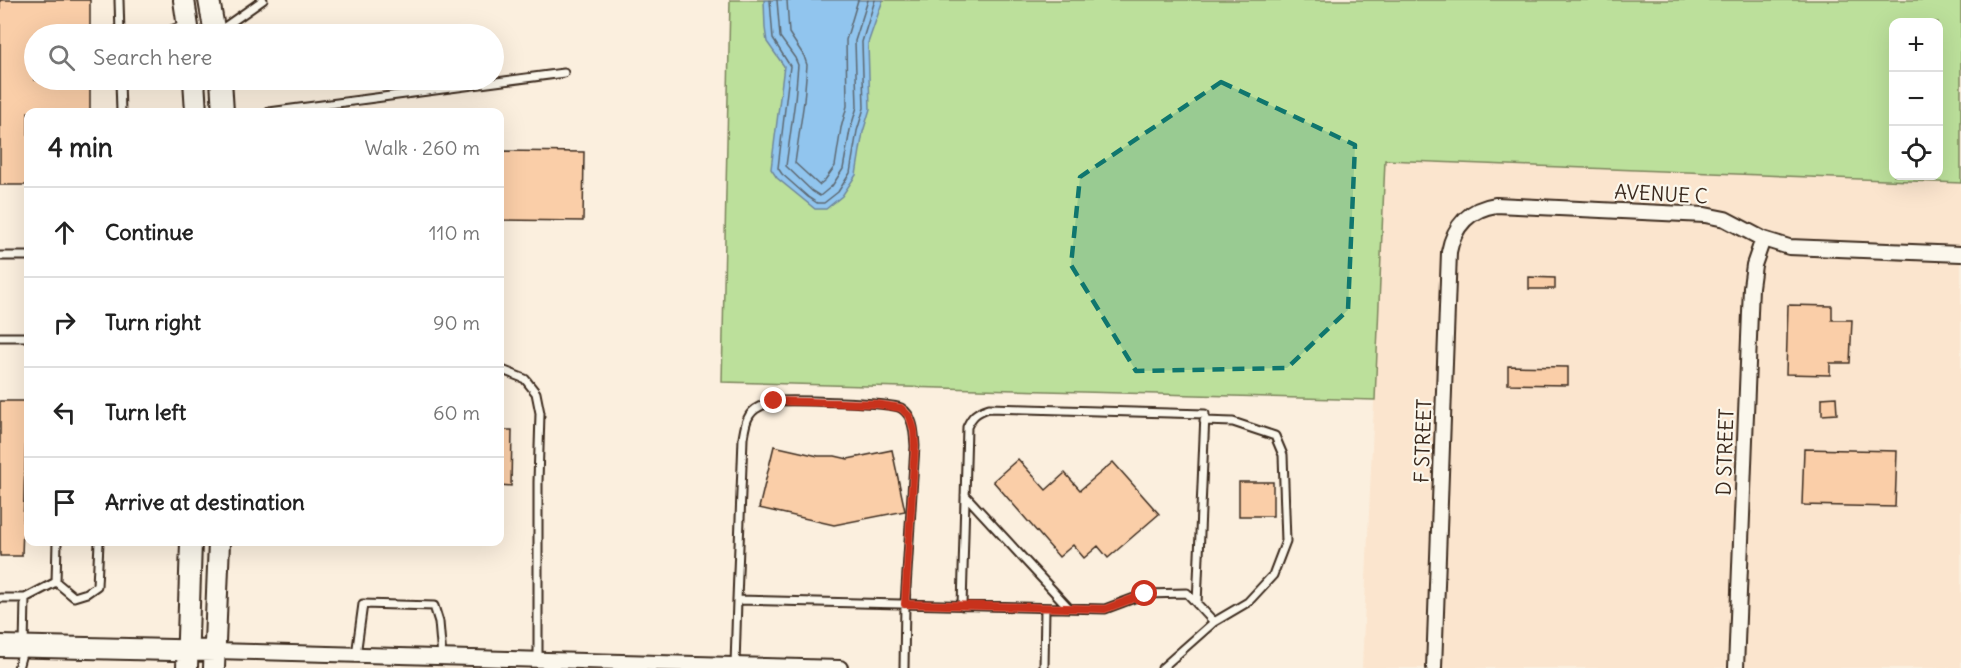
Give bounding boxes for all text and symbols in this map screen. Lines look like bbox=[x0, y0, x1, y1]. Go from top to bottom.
map controls bbox=[1889, 18, 1943, 180]
button: + bbox=[1889, 18, 1943, 72]
search box bbox=[24, 24, 504, 90]
icon: search bbox=[45, 41, 78, 74]
text: Search here bbox=[93, 43, 212, 71]
button: − bbox=[1889, 72, 1943, 126]
button: locate bbox=[1889, 126, 1943, 180]
text: 4 min bbox=[48, 131, 113, 164]
text: Walk · 260 m bbox=[364, 135, 480, 160]
street label: AVENUE C bbox=[1614, 179, 1708, 208]
icon: ahead bbox=[48, 216, 81, 249]
text: Continue bbox=[105, 218, 194, 246]
text: 110 m bbox=[429, 220, 480, 245]
icon: right bbox=[48, 306, 81, 339]
text: Turn right bbox=[105, 308, 201, 336]
text: 90 m bbox=[433, 310, 480, 335]
route end bbox=[760, 387, 786, 413]
icon: left bbox=[48, 396, 81, 429]
text: Turn left bbox=[105, 398, 186, 426]
street label: F STREET bbox=[1409, 398, 1436, 484]
text: 60 m bbox=[433, 400, 480, 425]
street label: D STREET bbox=[1710, 408, 1739, 496]
icon: arrive bbox=[48, 486, 81, 519]
text: Arrive at destination bbox=[105, 488, 305, 516]
route start bbox=[1131, 580, 1157, 606]

